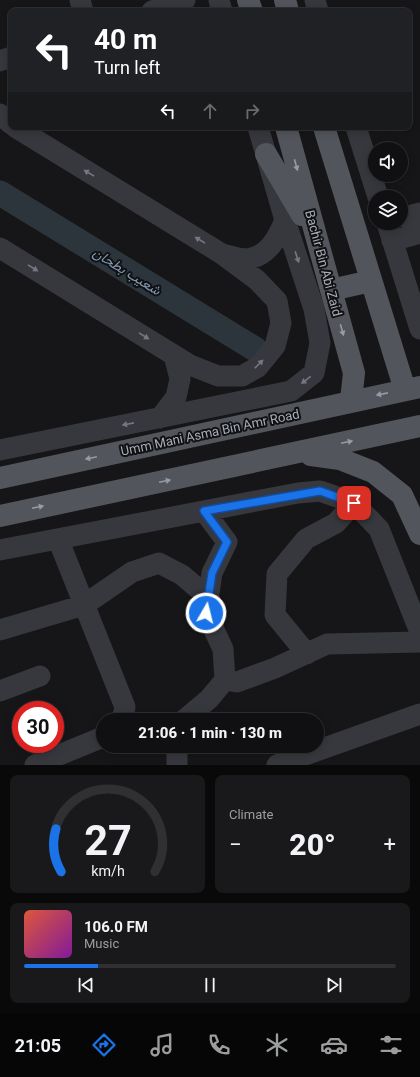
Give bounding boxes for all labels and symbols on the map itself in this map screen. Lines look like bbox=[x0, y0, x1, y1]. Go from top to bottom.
one-way arrow bbox=[293, 159, 299, 171]
one-way arrow bbox=[83, 169, 95, 176]
street label: Bachir Bin Abi Zaid bbox=[302, 208, 345, 318]
one-way arrow bbox=[194, 237, 206, 244]
water label: شعيب بطحان bbox=[90, 244, 165, 299]
one-way arrow bbox=[294, 252, 300, 264]
one-way arrow bbox=[28, 264, 38, 272]
one-way arrow bbox=[339, 325, 345, 337]
one-way arrow bbox=[138, 333, 150, 340]
one-way arrow bbox=[255, 359, 264, 369]
one-way arrow bbox=[301, 375, 312, 384]
one-way arrow bbox=[376, 392, 388, 398]
street label: Umm Mani Asma Bin Amr Road bbox=[119, 406, 301, 459]
one-way arrow bbox=[122, 422, 134, 428]
one-way arrow bbox=[341, 438, 353, 444]
one-way arrow bbox=[84, 455, 97, 461]
one-way arrow bbox=[159, 477, 171, 483]
pin bbox=[337, 486, 371, 520]
one-way arrow bbox=[32, 504, 44, 510]
position arrow bbox=[185, 592, 227, 634]
speed limit sign: 30 bbox=[12, 701, 64, 753]

